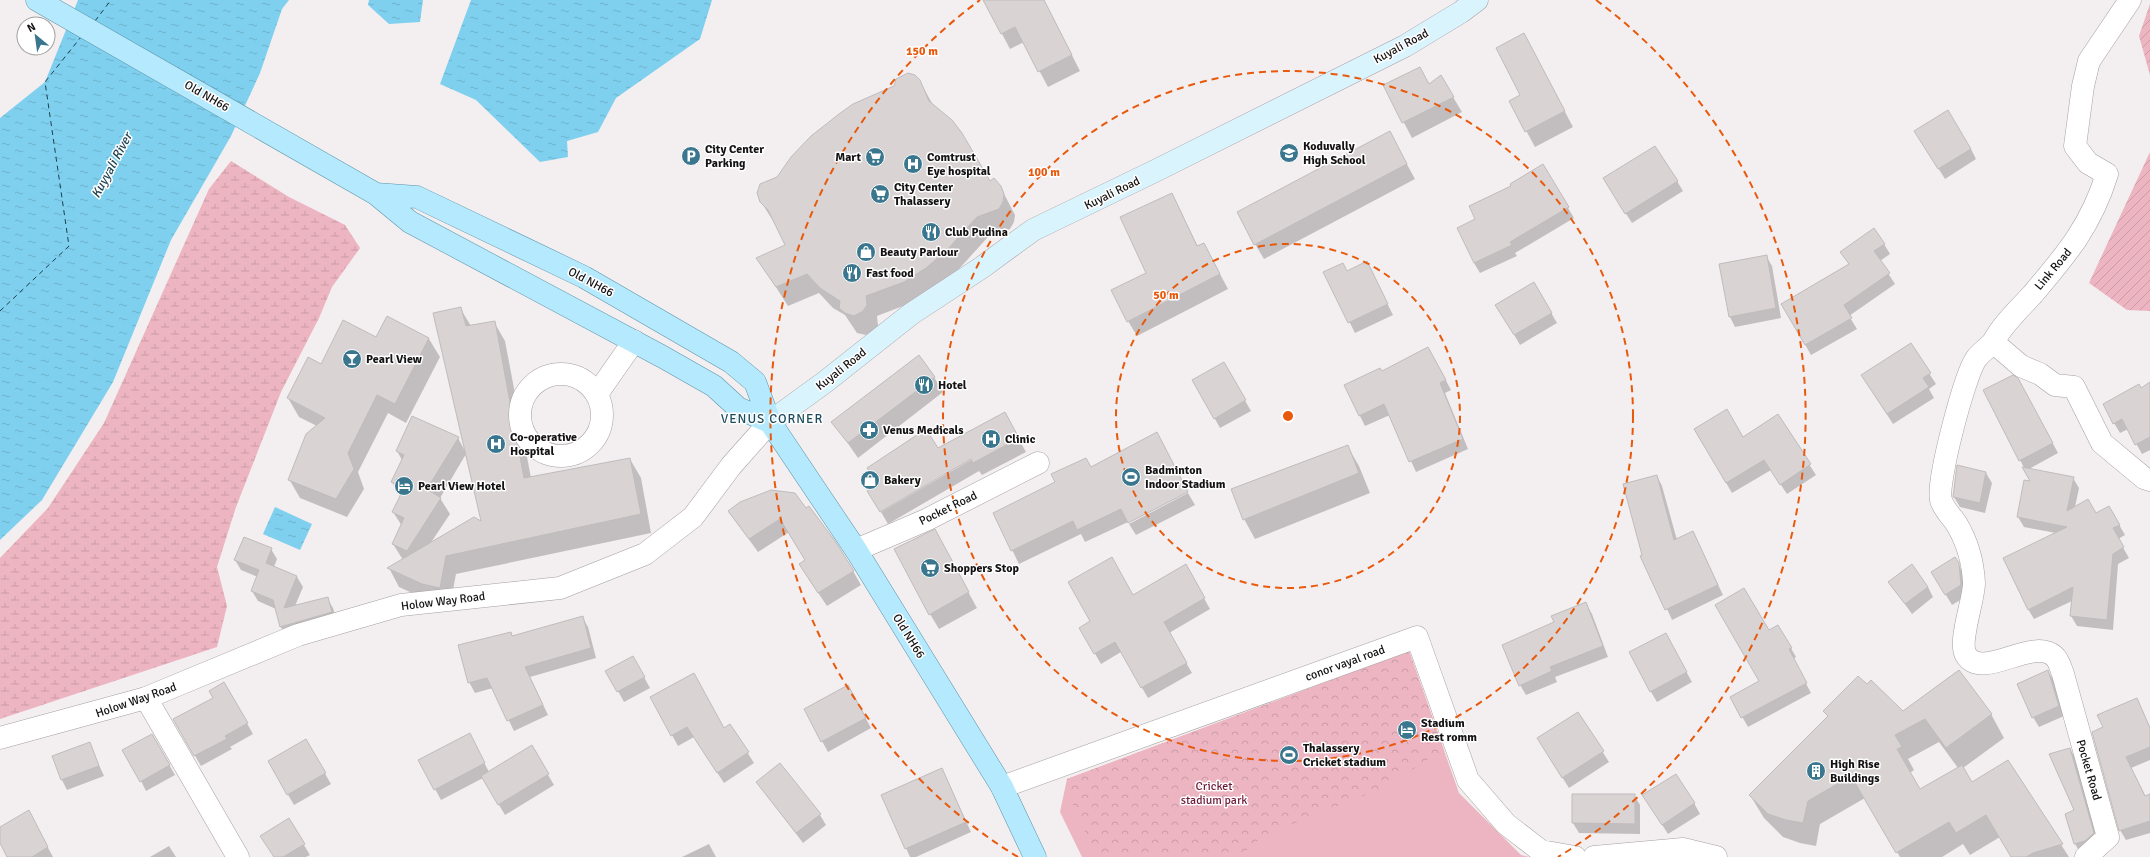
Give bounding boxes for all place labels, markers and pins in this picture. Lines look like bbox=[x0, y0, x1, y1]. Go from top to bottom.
place label: Koduvally High School bbox=[1303, 139, 1366, 168]
place label: City Center Parking bbox=[705, 142, 764, 171]
school or university icon: Koduvally High School bbox=[1278, 142, 1300, 164]
parking icon: City Center Parking bbox=[680, 145, 702, 167]
supermarket icon: Mart bbox=[864, 146, 886, 168]
place label: Mart bbox=[835, 150, 861, 165]
place label: Comtrust Eye hospital bbox=[927, 150, 991, 179]
hospital icon: Comtrust Eye hospital bbox=[902, 153, 924, 175]
place label: City Center Thalassery bbox=[894, 180, 953, 209]
supermarket icon: City Center Thalassery bbox=[869, 183, 891, 205]
restaurant icon: Club Pudina bbox=[920, 221, 942, 243]
place label: Club Pudina bbox=[945, 225, 1008, 240]
shop icon: Beauty Parlour bbox=[855, 241, 877, 263]
place label: Beauty Parlour bbox=[880, 245, 959, 260]
restaurant icon: Fast food bbox=[841, 262, 863, 284]
place label: Fast food bbox=[866, 266, 914, 281]
bar icon: Pearl View bbox=[341, 348, 363, 370]
place label: Pearl View bbox=[366, 352, 423, 367]
restaurant icon: Hotel bbox=[913, 374, 935, 396]
place label: Hotel bbox=[938, 378, 967, 393]
centre of rings bbox=[1281, 409, 1295, 423]
pharmacy icon: Venus Medicals bbox=[858, 419, 880, 441]
place label: Venus Medicals bbox=[883, 423, 964, 438]
hospital icon: Clinic bbox=[980, 428, 1002, 450]
place label: Co-operative Hospital bbox=[510, 430, 577, 459]
place label: Clinic bbox=[1005, 432, 1036, 447]
hospital icon: Co-operative Hospital bbox=[485, 433, 507, 455]
place label: Badminton Indoor Stadium bbox=[1145, 463, 1226, 492]
sports icon: Badminton Indoor Stadium bbox=[1120, 466, 1142, 488]
shop icon: Bakery bbox=[859, 469, 881, 491]
place label: Bakery bbox=[884, 473, 921, 488]
hotel icon: Pearl View Hotel bbox=[393, 475, 415, 497]
place label: Pearl View Hotel bbox=[418, 479, 505, 494]
supermarket icon: Shoppers Stop bbox=[919, 557, 941, 579]
place label: Shoppers Stop bbox=[944, 561, 1019, 576]
place label: Stadium Rest romm bbox=[1421, 716, 1477, 745]
hotel icon: Stadium Rest romm bbox=[1396, 719, 1418, 741]
place label: Thalassery Cricket stadium bbox=[1303, 741, 1386, 770]
sports icon: Thalassery Cricket stadium bbox=[1278, 744, 1300, 766]
place label: High Rise Buildings bbox=[1830, 757, 1880, 786]
building icon: High Rise Buildings bbox=[1805, 760, 1827, 782]

